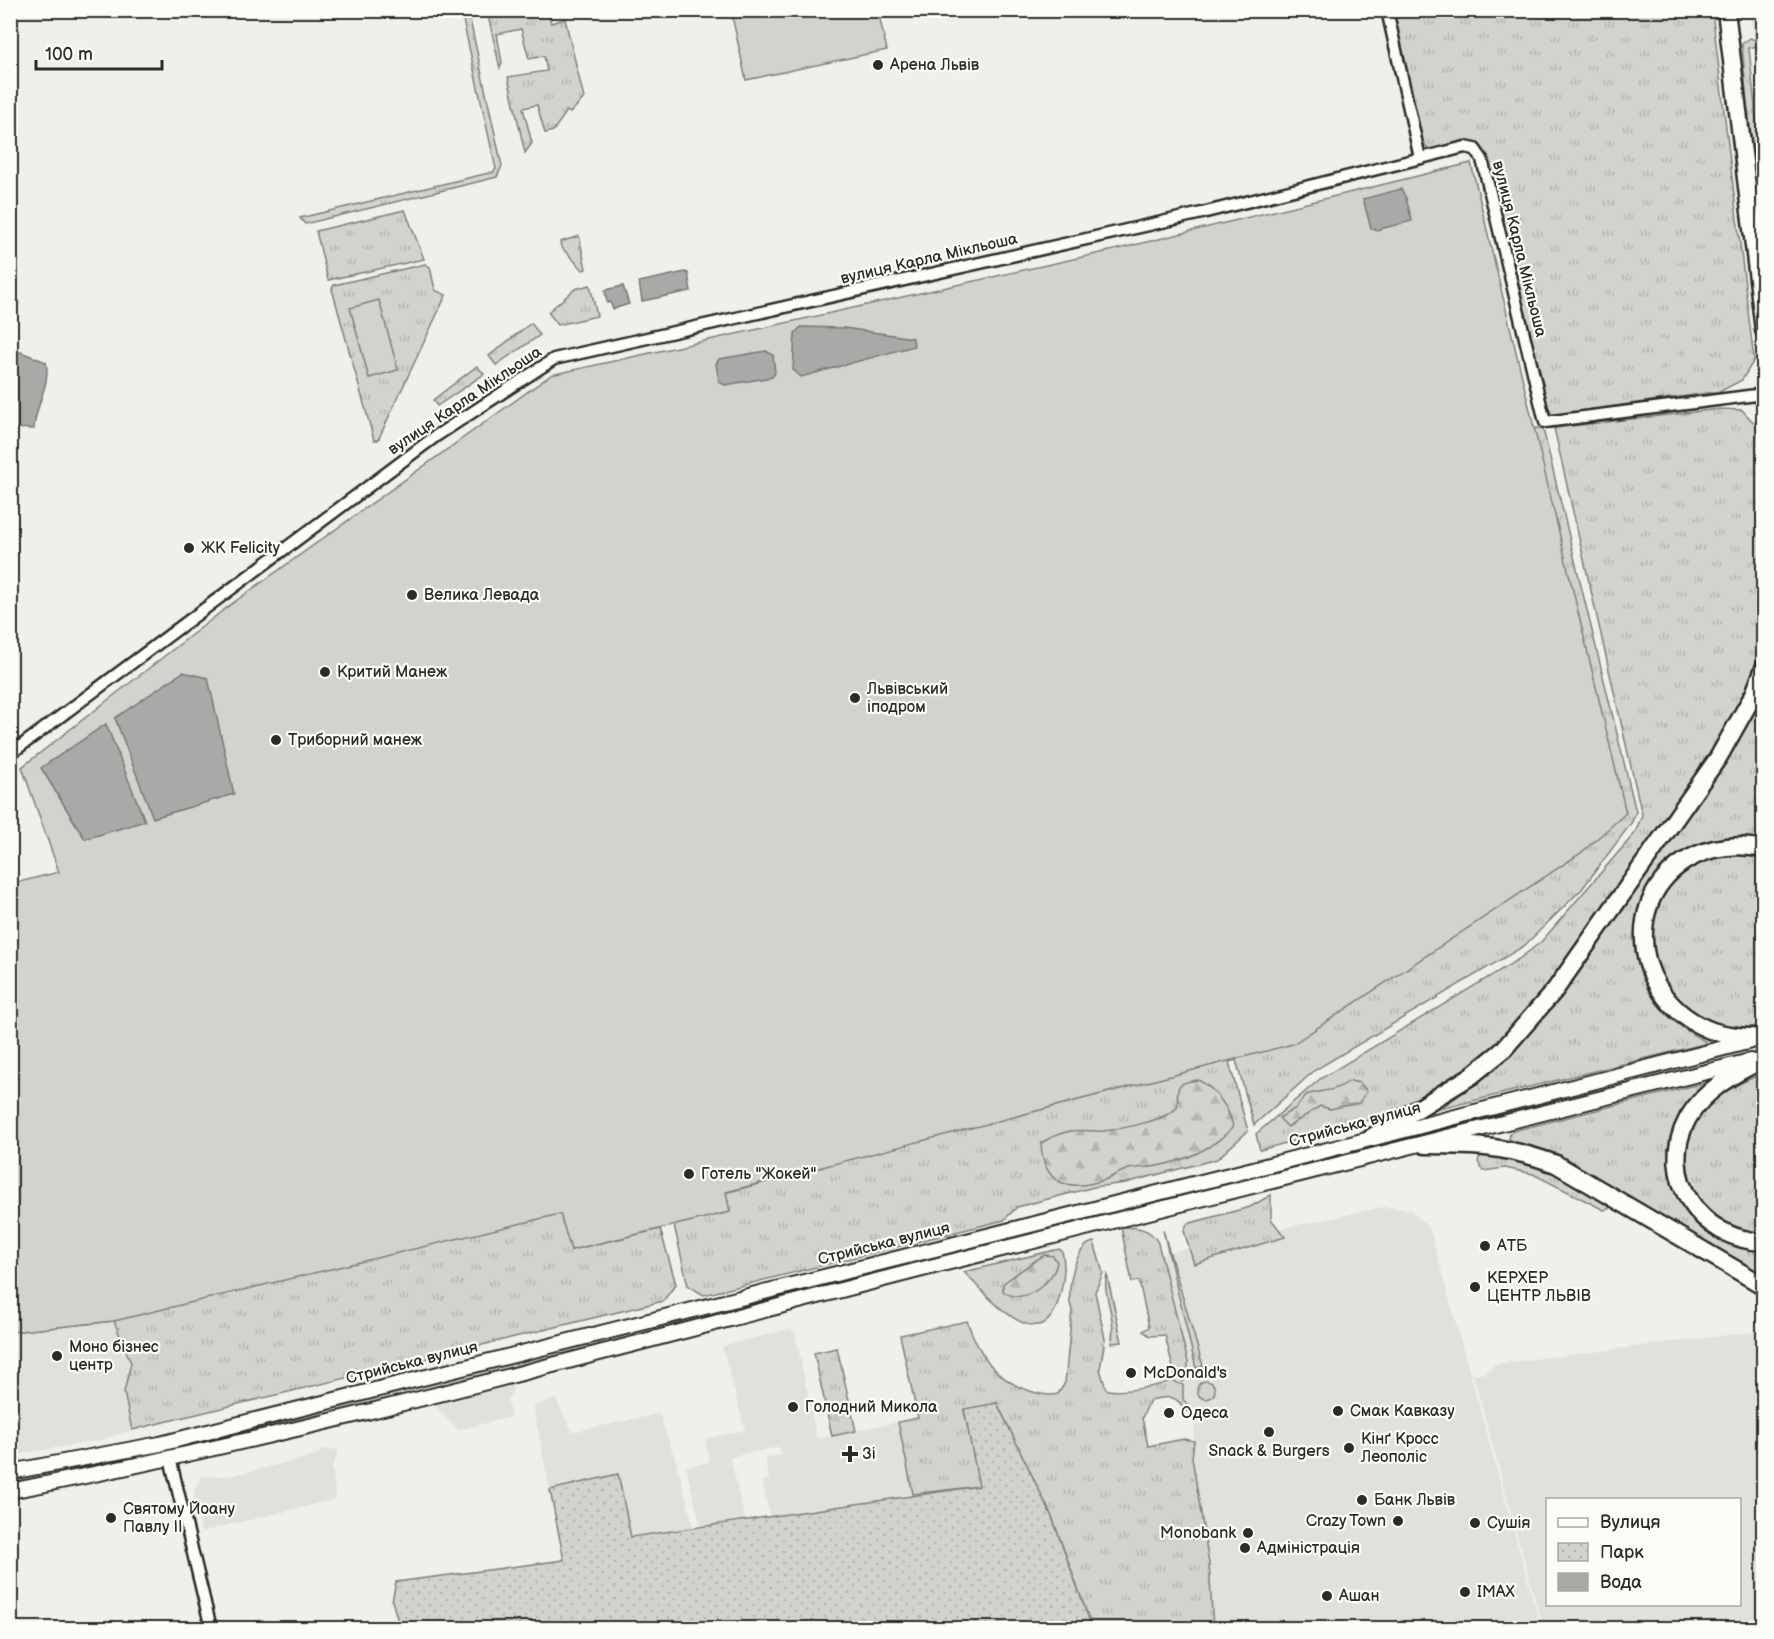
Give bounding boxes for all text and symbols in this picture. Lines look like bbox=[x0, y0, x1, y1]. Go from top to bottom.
scale bar bbox=[36, 33, 162, 71]
text: 100 m bbox=[45, 44, 93, 65]
place label: Арена Львів bbox=[889, 56, 980, 75]
marker: Арена Львів bbox=[871, 58, 885, 72]
street label: вулиця Карла Мікльоша bbox=[1488, 159, 1550, 340]
street label: вулиця Карла Мікльоша bbox=[839, 229, 1020, 289]
street label: вулиця Карла Мікльоша bbox=[385, 342, 546, 459]
place label: ЖК Felicity bbox=[201, 539, 281, 558]
marker: ЖК Felicity bbox=[182, 541, 196, 555]
place label: Велика Левада bbox=[424, 586, 540, 605]
marker: Велика Левада bbox=[405, 588, 419, 602]
place label: Критий Манеж bbox=[337, 663, 448, 682]
marker: Критий Манеж bbox=[318, 665, 332, 679]
place label: Львівський іподром bbox=[866, 680, 948, 717]
marker: Львівський іподром bbox=[848, 691, 862, 705]
place label: Триборний манеж bbox=[288, 731, 423, 750]
marker: Триборний манеж bbox=[269, 733, 283, 747]
street label: Стрийська вулиця bbox=[1287, 1098, 1423, 1152]
place label: Готель "Жокей" bbox=[701, 1165, 816, 1184]
marker: Готель "Жокей" bbox=[682, 1167, 696, 1181]
street label: Стрийська вулиця bbox=[816, 1218, 952, 1270]
place label: АТБ bbox=[1496, 1237, 1528, 1256]
marker: АТБ bbox=[1478, 1239, 1492, 1253]
place label: КЕРХЕР ЦЕНТР ЛЬВІВ bbox=[1487, 1269, 1591, 1306]
marker: КЕРХЕР ЦЕНТР ЛЬВІВ bbox=[1468, 1280, 1482, 1294]
street label: Стрийська вулиця bbox=[344, 1337, 480, 1389]
place label: Моно бізнес центр bbox=[69, 1338, 159, 1375]
marker: Моно бізнес центр bbox=[50, 1349, 64, 1363]
place label: McDonald's bbox=[1143, 1364, 1227, 1383]
marker: McDonald's bbox=[1124, 1366, 1138, 1380]
place label: Голодний Микола bbox=[805, 1398, 938, 1417]
marker: Голодний Микола bbox=[786, 1400, 800, 1414]
place label: Смак Кавказу bbox=[1350, 1402, 1455, 1421]
place label: Одеса bbox=[1181, 1404, 1229, 1423]
marker: Смак Кавказу bbox=[1331, 1404, 1345, 1418]
marker: Одеса bbox=[1162, 1406, 1176, 1420]
marker: Snack & Burgers bbox=[1262, 1425, 1276, 1439]
place label: Кінґ Кросс Леополіс bbox=[1360, 1430, 1439, 1467]
marker: Кінґ Кросс Леополіс bbox=[1342, 1441, 1356, 1455]
place label: Snack & Burgers bbox=[1208, 1442, 1330, 1461]
place label: 3і bbox=[862, 1445, 876, 1464]
marker: 3і bbox=[843, 1447, 857, 1461]
place label: Банк Львів bbox=[1374, 1491, 1456, 1510]
marker: Банк Львів bbox=[1355, 1493, 1369, 1507]
legend bbox=[1546, 1498, 1741, 1606]
place label: Святому Йоану Павлу ІІ bbox=[123, 1500, 235, 1537]
marker: Святому Йоану Павлу ІІ bbox=[104, 1511, 118, 1525]
place label: Crazy Town bbox=[1306, 1512, 1386, 1531]
text: Вулиця bbox=[1600, 1512, 1661, 1533]
marker: Crazy Town bbox=[1391, 1514, 1405, 1528]
place label: Сушія bbox=[1487, 1514, 1530, 1533]
marker: Сушія bbox=[1468, 1516, 1482, 1530]
place label: Monobank bbox=[1160, 1524, 1236, 1543]
marker: Monobank bbox=[1241, 1526, 1255, 1540]
place label: Адміністрація bbox=[1256, 1539, 1360, 1558]
marker: Адміністрація bbox=[1238, 1541, 1252, 1555]
text: Парк bbox=[1600, 1542, 1644, 1563]
text: Вода bbox=[1600, 1572, 1642, 1593]
place label: IMAX bbox=[1477, 1583, 1516, 1602]
marker: IMAX bbox=[1458, 1585, 1472, 1599]
place label: Ашан bbox=[1338, 1587, 1380, 1606]
marker: Ашан bbox=[1320, 1589, 1334, 1603]

